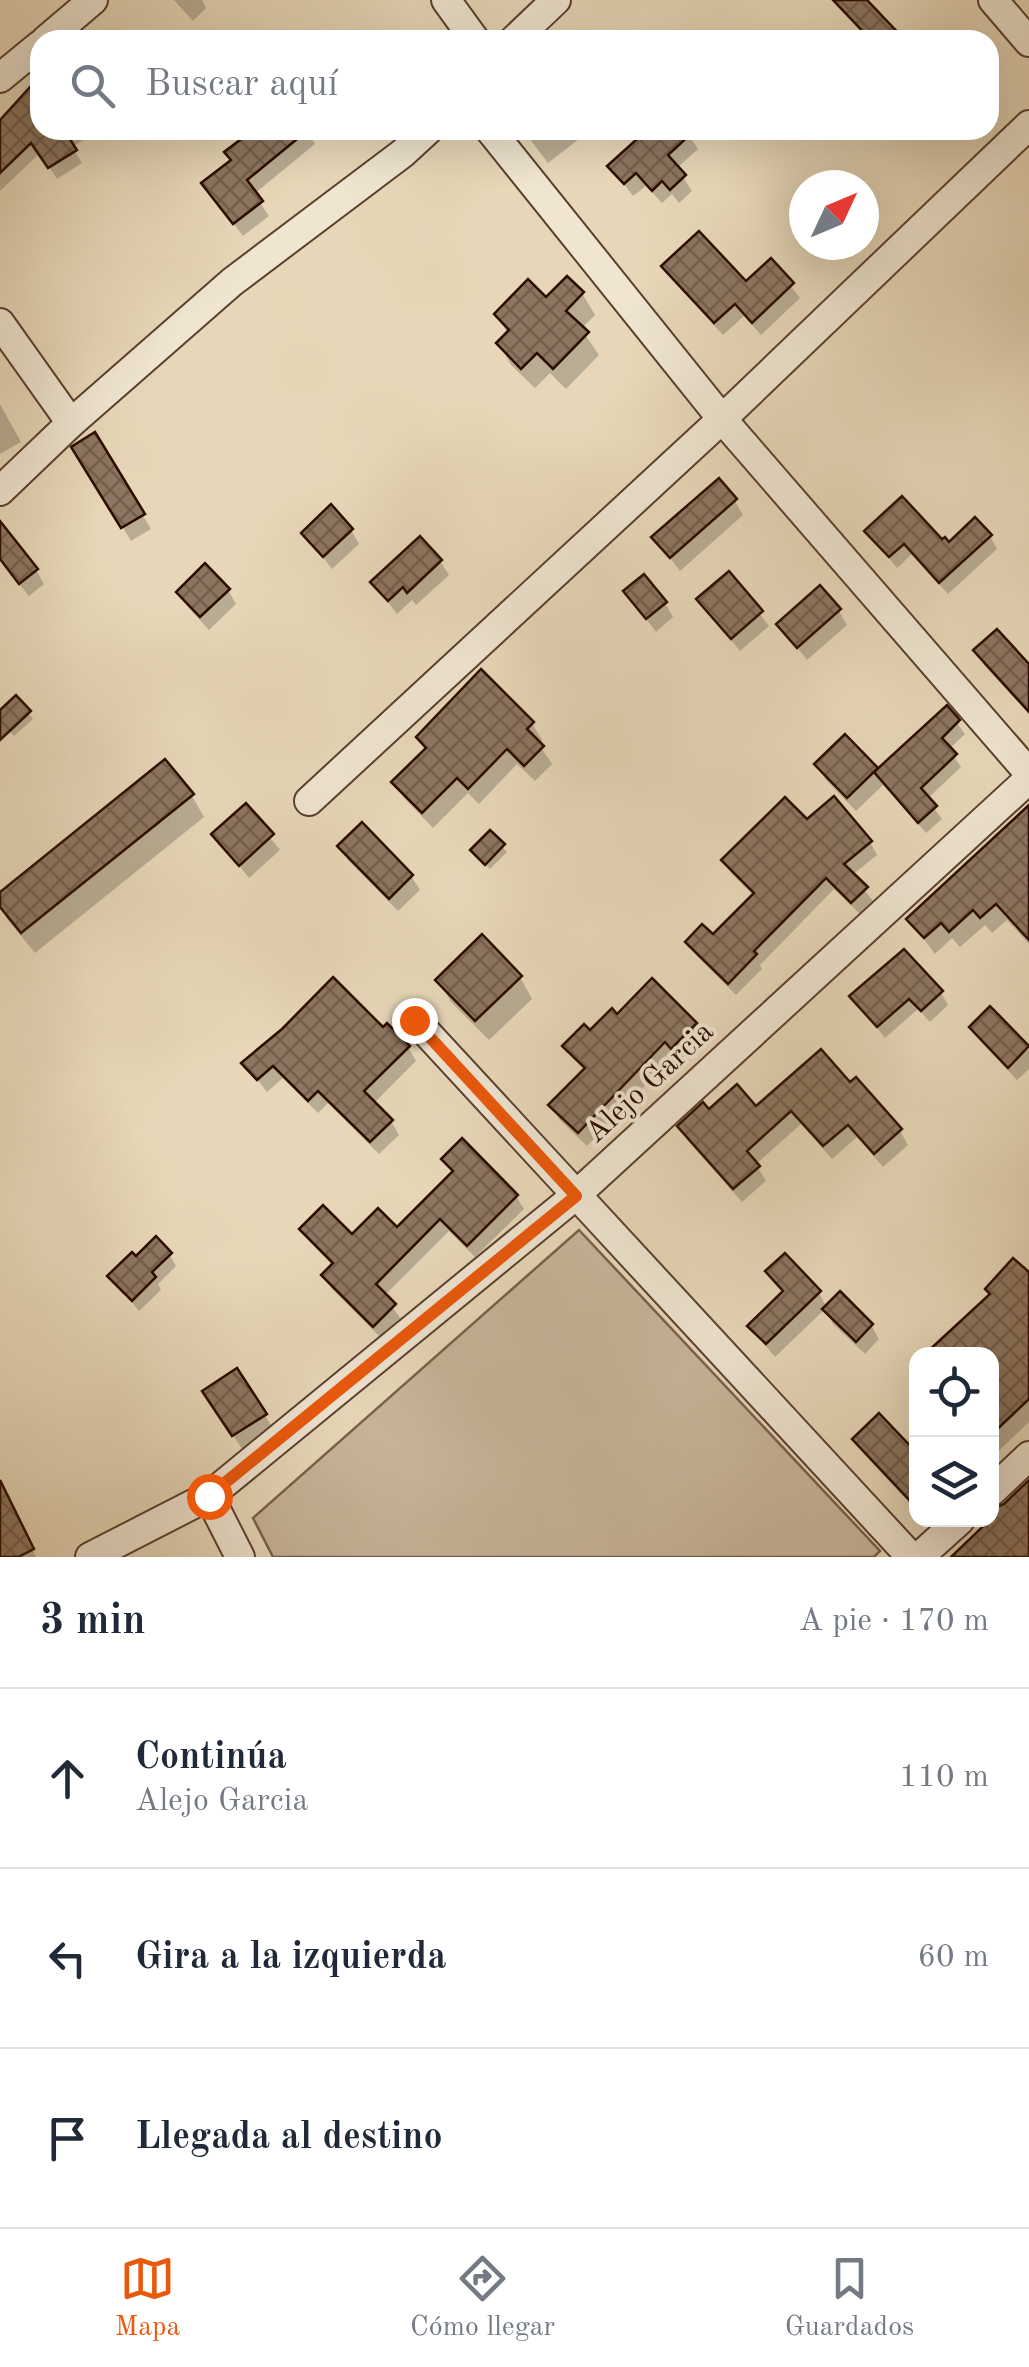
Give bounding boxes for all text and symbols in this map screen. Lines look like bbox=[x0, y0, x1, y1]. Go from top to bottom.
search box bbox=[30, 30, 999, 140]
icon: search bbox=[65, 58, 120, 113]
text: Buscar aquí bbox=[145, 66, 338, 104]
north arrow bbox=[789, 170, 879, 260]
route end bbox=[392, 998, 438, 1044]
street label: Alejo Garcia bbox=[580, 1017, 720, 1149]
map controls bbox=[909, 1347, 999, 1527]
button: locate bbox=[909, 1347, 999, 1437]
button: layers bbox=[909, 1437, 999, 1527]
route start bbox=[187, 1474, 233, 1520]
text: 3 min bbox=[40, 1601, 146, 1643]
text: A pie · 170 m bbox=[799, 1606, 989, 1638]
text: Continúa bbox=[135, 1739, 287, 1777]
icon: ahead bbox=[40, 1751, 95, 1806]
text: 110 m bbox=[899, 1762, 989, 1794]
text: Alejo Garcia bbox=[135, 1786, 308, 1818]
icon: left bbox=[40, 1931, 95, 1986]
text: Gira a la izquierda bbox=[135, 1939, 447, 1977]
text: 60 m bbox=[918, 1942, 989, 1974]
icon: arrive bbox=[40, 2111, 95, 2166]
text: Llegada al destino bbox=[135, 2119, 443, 2157]
tab: Mapa bbox=[115, 2251, 180, 2346]
tab: Cómo llegar bbox=[410, 2251, 555, 2346]
tab: Guardados bbox=[785, 2251, 914, 2346]

